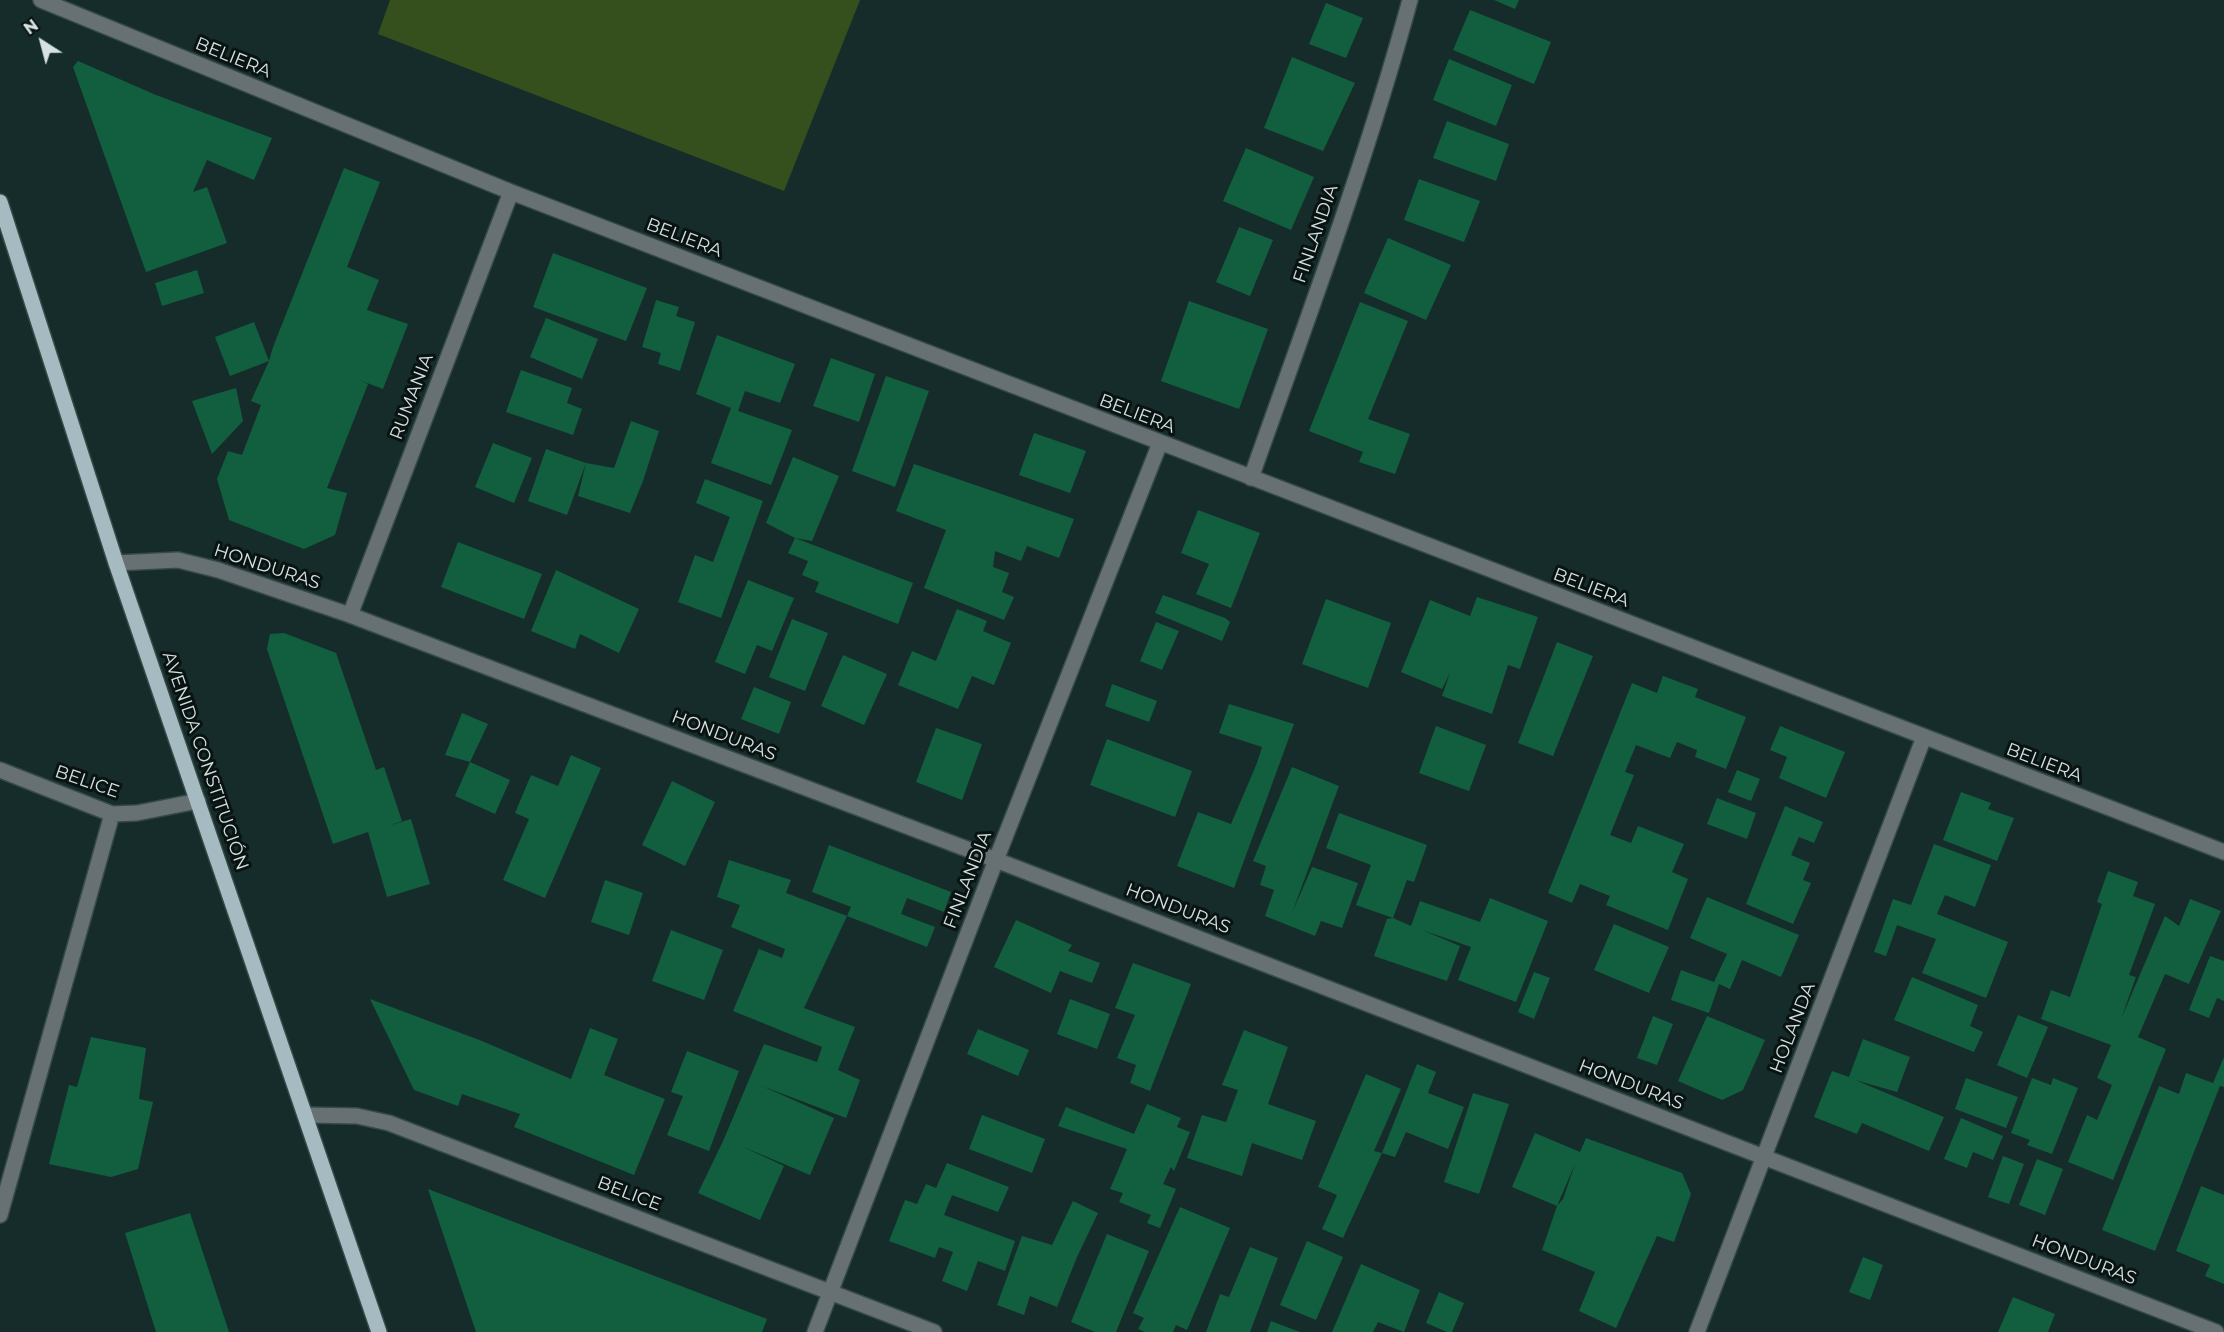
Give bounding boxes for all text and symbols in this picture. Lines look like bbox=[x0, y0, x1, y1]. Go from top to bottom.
north arrow bbox=[12, 12, 72, 72]
text: N bbox=[20, 16, 42, 39]
street label: BELIERA bbox=[192, 33, 274, 83]
street label: FINLANDIA bbox=[1289, 182, 1343, 286]
street label: BELIERA bbox=[643, 214, 725, 262]
street label: RUMANIA bbox=[386, 351, 438, 443]
street label: BELIERA bbox=[1096, 390, 1178, 438]
street label: HONDURAS bbox=[211, 540, 323, 594]
street label: BELIERA bbox=[1550, 564, 1632, 612]
street label: AVENIDA CONSTITUCIÓN bbox=[157, 649, 253, 873]
street label: HONDURAS bbox=[669, 706, 779, 766]
street label: BELIERA bbox=[2003, 739, 2085, 787]
street label: BELICE bbox=[52, 761, 122, 803]
street label: FINLANDIA bbox=[939, 828, 997, 932]
street label: HONDURAS bbox=[1123, 879, 1233, 939]
street label: HOLANDA bbox=[1766, 980, 1820, 1076]
street label: HONDURAS bbox=[1576, 1055, 1686, 1115]
street label: BELICE bbox=[594, 1172, 664, 1216]
street label: HONDURAS bbox=[2029, 1230, 2139, 1290]

